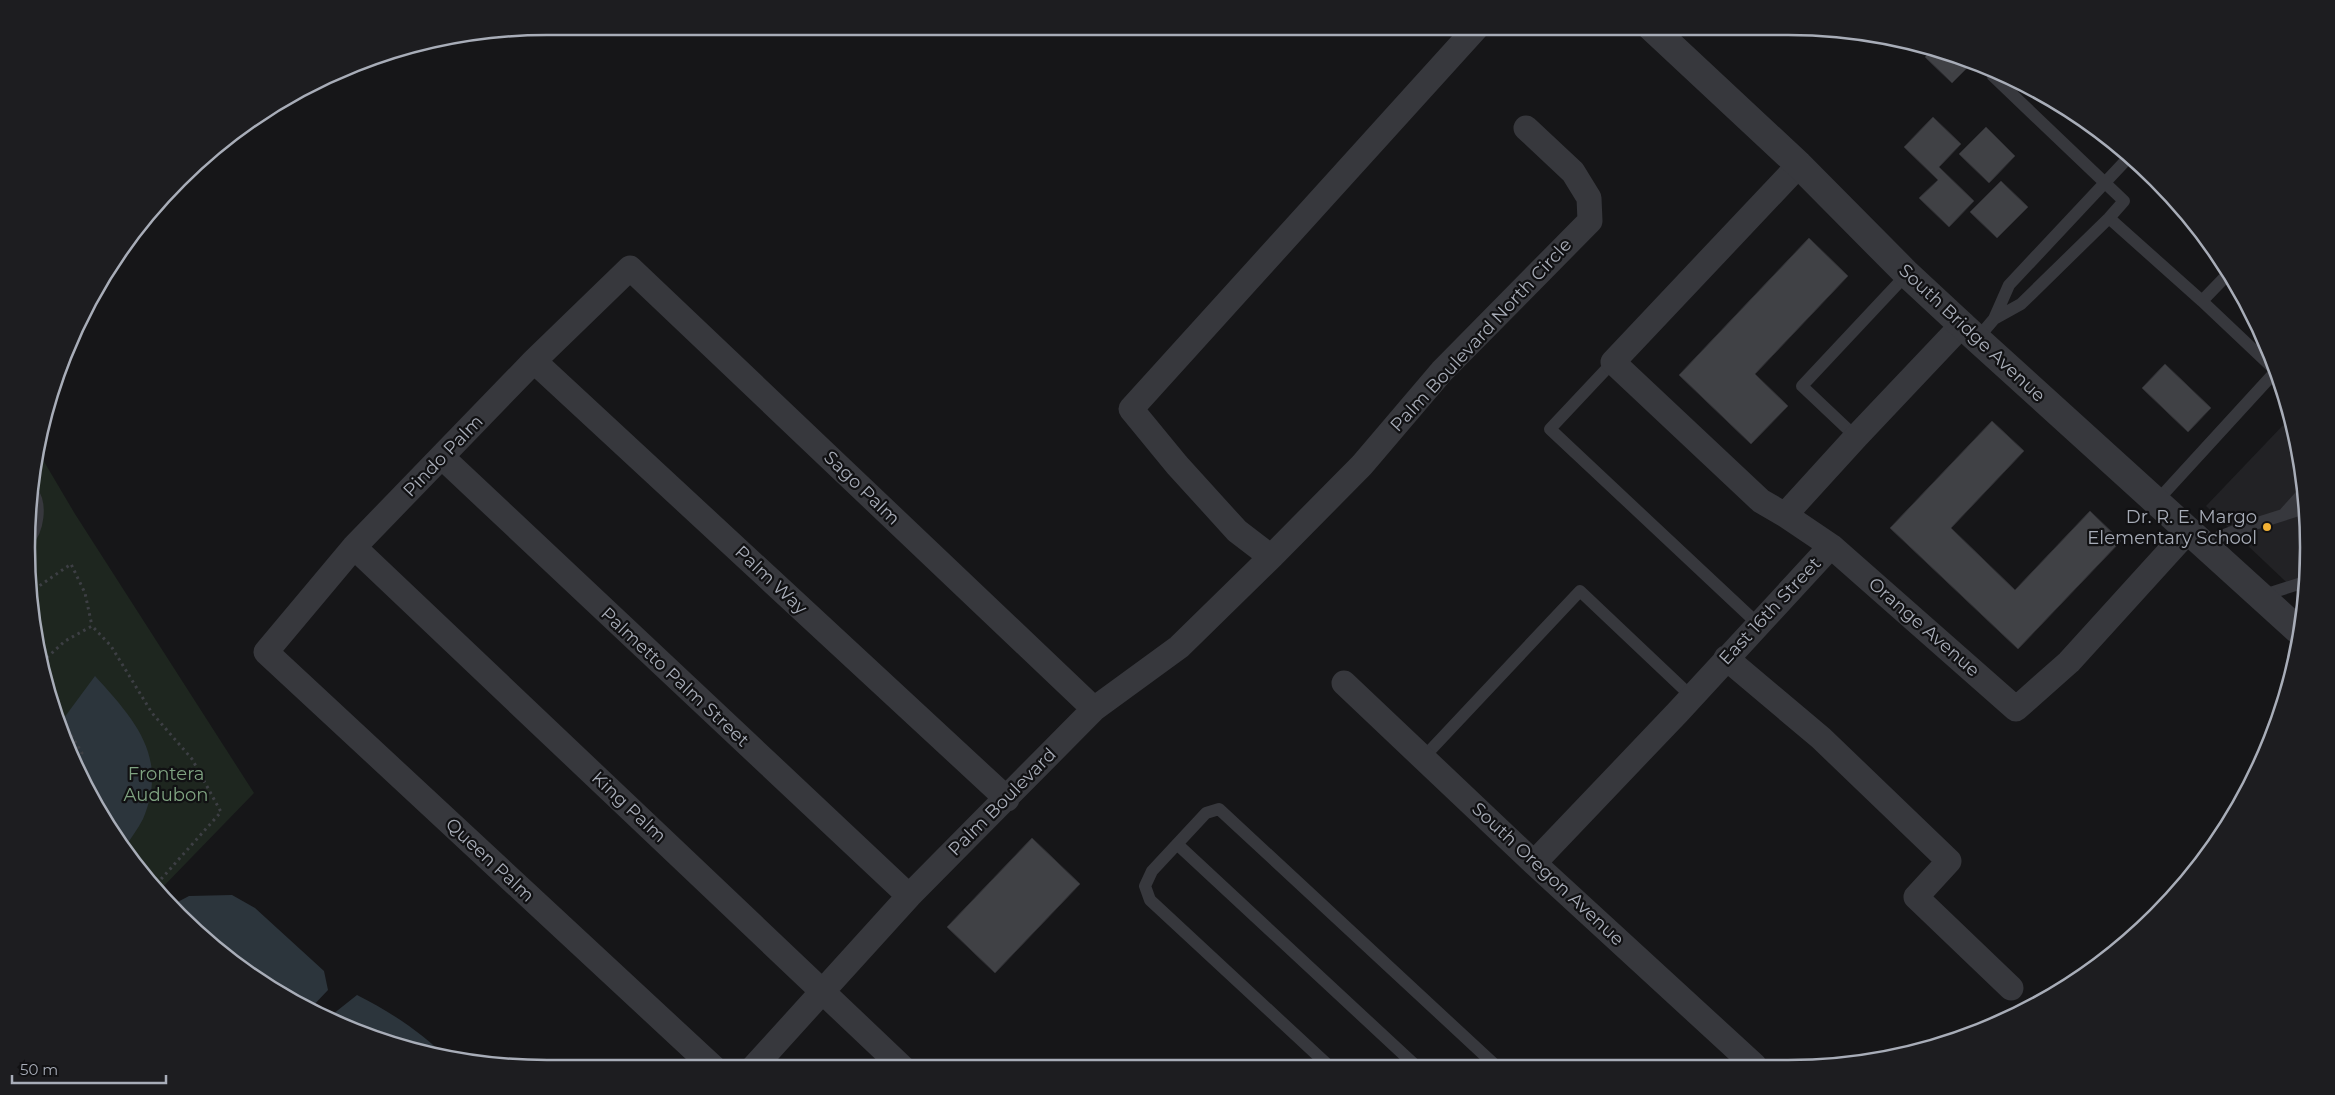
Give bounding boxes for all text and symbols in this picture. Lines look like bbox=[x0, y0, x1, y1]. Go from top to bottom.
street label: Palm Boulevard North Circle bbox=[1386, 234, 1577, 436]
street label: South Bridge Avenue bbox=[1894, 259, 2050, 407]
street label: Pindo Palm bbox=[398, 410, 488, 502]
street label: Sago Palm bbox=[819, 446, 905, 530]
place label: Dr. R. E. Margo Elementary School bbox=[2087, 506, 2257, 549]
marker: Dr. R. E. Margo Elementary School bbox=[2261, 521, 2273, 533]
street label: Palm Way bbox=[730, 541, 812, 619]
street label: East 16th Street bbox=[1714, 553, 1826, 669]
street label: Orange Avenue bbox=[1864, 573, 1984, 681]
street label: Palmetto Palm Street bbox=[596, 603, 754, 751]
street label: Palm Boulevard bbox=[943, 743, 1061, 861]
park label: Frontera Audubon bbox=[124, 763, 208, 806]
street label: King Palm bbox=[587, 767, 671, 847]
street label: South Oregon Avenue bbox=[1467, 798, 1629, 950]
street label: Queen Palm bbox=[441, 813, 539, 907]
scale bar bbox=[12, 1052, 166, 1084]
text: 50 m bbox=[20, 1060, 58, 1079]

